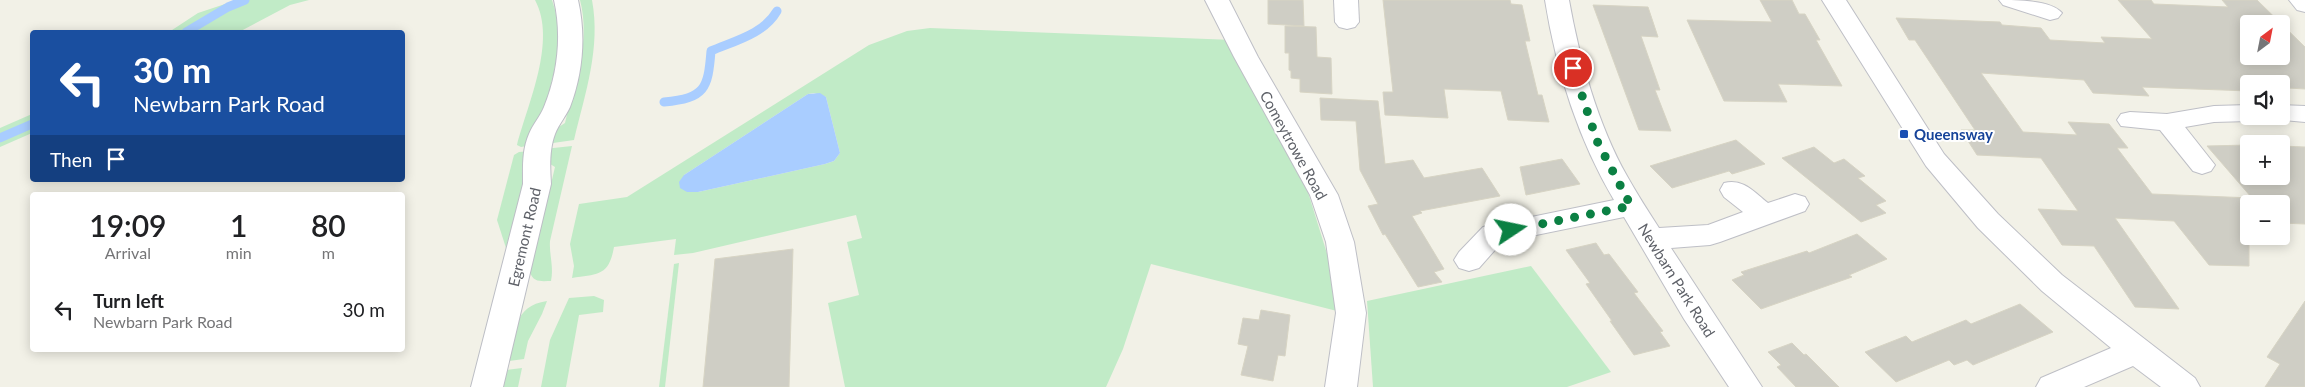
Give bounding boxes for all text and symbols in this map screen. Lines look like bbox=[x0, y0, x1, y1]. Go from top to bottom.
north arrow bbox=[2240, 15, 2290, 65]
map controls bbox=[2240, 15, 2290, 245]
pin bbox=[1552, 47, 1594, 89]
text: 30 m bbox=[133, 48, 211, 90]
icon: left bbox=[50, 50, 115, 115]
icon: arrive bbox=[1559, 54, 1587, 82]
button: sound bbox=[2240, 75, 2290, 125]
street label: Comeytrowe Road bbox=[1257, 87, 1331, 203]
text: Newbarn Park Road bbox=[133, 90, 325, 117]
place label: Queensway bbox=[1914, 125, 1993, 143]
marker: Queensway bbox=[1898, 128, 1910, 140]
button: + bbox=[2240, 135, 2290, 185]
icon: arrive bbox=[102, 145, 130, 173]
text: Then bbox=[50, 148, 92, 171]
street label: Egremont Road bbox=[504, 186, 544, 288]
button: − bbox=[2240, 195, 2290, 245]
position arrow bbox=[1484, 203, 1536, 255]
text: 19:09 bbox=[89, 207, 166, 243]
text: 1 bbox=[230, 207, 247, 243]
text: 80 bbox=[311, 207, 346, 243]
street label: Newbarn Park Road bbox=[1635, 220, 1719, 340]
text: Arrival bbox=[105, 243, 151, 262]
text: min bbox=[226, 243, 252, 262]
text: m bbox=[322, 243, 335, 262]
text: Turn left bbox=[93, 289, 164, 312]
icon: left bbox=[50, 296, 78, 324]
text: 30 m bbox=[342, 298, 385, 321]
text: Newbarn Park Road bbox=[93, 312, 233, 331]

